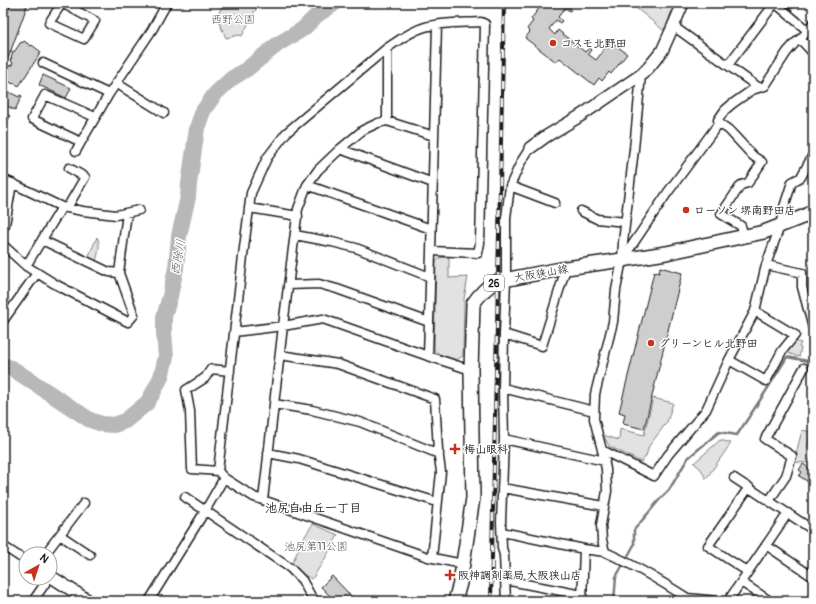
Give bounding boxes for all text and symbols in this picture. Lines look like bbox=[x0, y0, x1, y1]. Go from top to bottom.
park label: 西野公園 bbox=[211, 13, 255, 26]
place label: コスモ北野田 bbox=[561, 37, 627, 50]
marker: コスモ北野田 bbox=[548, 38, 558, 48]
place label: ローソン 堺南野田店 bbox=[694, 204, 795, 217]
marker: ローソン 堺南野田店 bbox=[681, 205, 691, 215]
water label: 西除川 bbox=[168, 238, 189, 276]
street label: 大阪狭山線 bbox=[513, 262, 569, 285]
road number: 26 bbox=[484, 275, 504, 291]
place label: グリーンヒル北野田 bbox=[659, 337, 758, 350]
marker: グリーンヒル北野田 bbox=[646, 338, 656, 348]
marker: 梅山眼科 bbox=[449, 443, 461, 455]
place label: 梅山眼科 bbox=[464, 443, 508, 456]
district label: 池尻自由丘一丁目 bbox=[265, 501, 361, 516]
park label: 池尻第11公園 bbox=[284, 540, 348, 553]
north arrow bbox=[18, 546, 58, 586]
text: N bbox=[37, 551, 51, 566]
place label: 阪神調剤薬局 大阪狭山店 bbox=[458, 569, 581, 582]
marker: 阪神調剤薬局 大阪狭山店 bbox=[445, 570, 455, 580]

